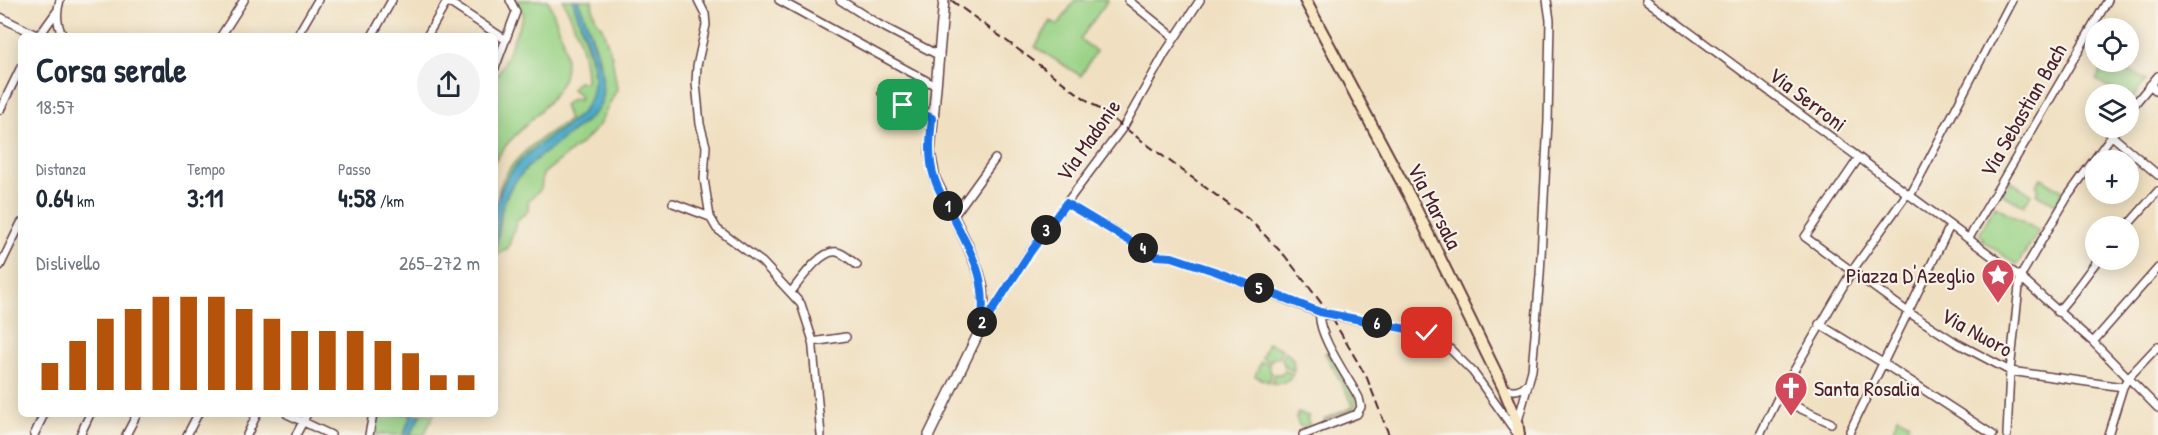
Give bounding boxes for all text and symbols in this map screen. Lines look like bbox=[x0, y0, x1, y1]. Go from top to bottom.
map controls bbox=[2085, 18, 2139, 270]
button: locate bbox=[2085, 18, 2139, 72]
street label: Via Sebastian Bach bbox=[1973, 38, 2073, 182]
text: Corsa serale bbox=[36, 48, 187, 92]
button: share bbox=[417, 53, 480, 116]
street label: Via Serroni bbox=[1763, 60, 1853, 138]
pin bbox=[877, 79, 928, 130]
button: layers bbox=[2085, 84, 2139, 138]
icon: arrive bbox=[886, 88, 919, 121]
text: 18:57 bbox=[36, 93, 75, 120]
street label: Via Madonie bbox=[1049, 93, 1127, 187]
button: + bbox=[2085, 150, 2139, 204]
text: Distanza bbox=[36, 158, 85, 180]
text: Tempo bbox=[187, 158, 225, 180]
text: Passo bbox=[338, 158, 371, 180]
street label: Via Marsala bbox=[1401, 158, 1470, 254]
text: 0.64 bbox=[36, 180, 73, 215]
text: 3:11 bbox=[187, 180, 224, 215]
text: 4:58 bbox=[338, 180, 376, 215]
text: km bbox=[73, 190, 95, 212]
text: /km bbox=[376, 190, 404, 212]
pin: 1 bbox=[933, 191, 963, 221]
text: 1 bbox=[945, 195, 951, 217]
pin: 3 bbox=[1031, 215, 1061, 245]
button: − bbox=[2085, 216, 2139, 270]
text: 3 bbox=[1042, 219, 1050, 241]
pin: 4 bbox=[1128, 233, 1158, 263]
text: 4 bbox=[1140, 237, 1146, 259]
text: Dislivello bbox=[36, 249, 100, 276]
text: 265–272 m bbox=[399, 249, 480, 276]
place icon: Piazza D'Azeglio bbox=[1980, 257, 2016, 304]
place label: Piazza D'Azeglio bbox=[1846, 260, 1975, 290]
pin: 5 bbox=[1244, 273, 1274, 303]
text: 5 bbox=[1256, 277, 1262, 299]
street label: Via Nuoro bbox=[1936, 300, 2018, 364]
pin: 2 bbox=[967, 307, 997, 337]
pin bbox=[1401, 307, 1452, 358]
pin: 6 bbox=[1362, 308, 1392, 338]
text: 2 bbox=[978, 311, 986, 333]
text: 6 bbox=[1374, 312, 1380, 334]
icon: check bbox=[1410, 316, 1443, 349]
church icon: Santa Rosalia bbox=[1773, 370, 1809, 417]
place label: Santa Rosalia bbox=[1814, 373, 1920, 403]

